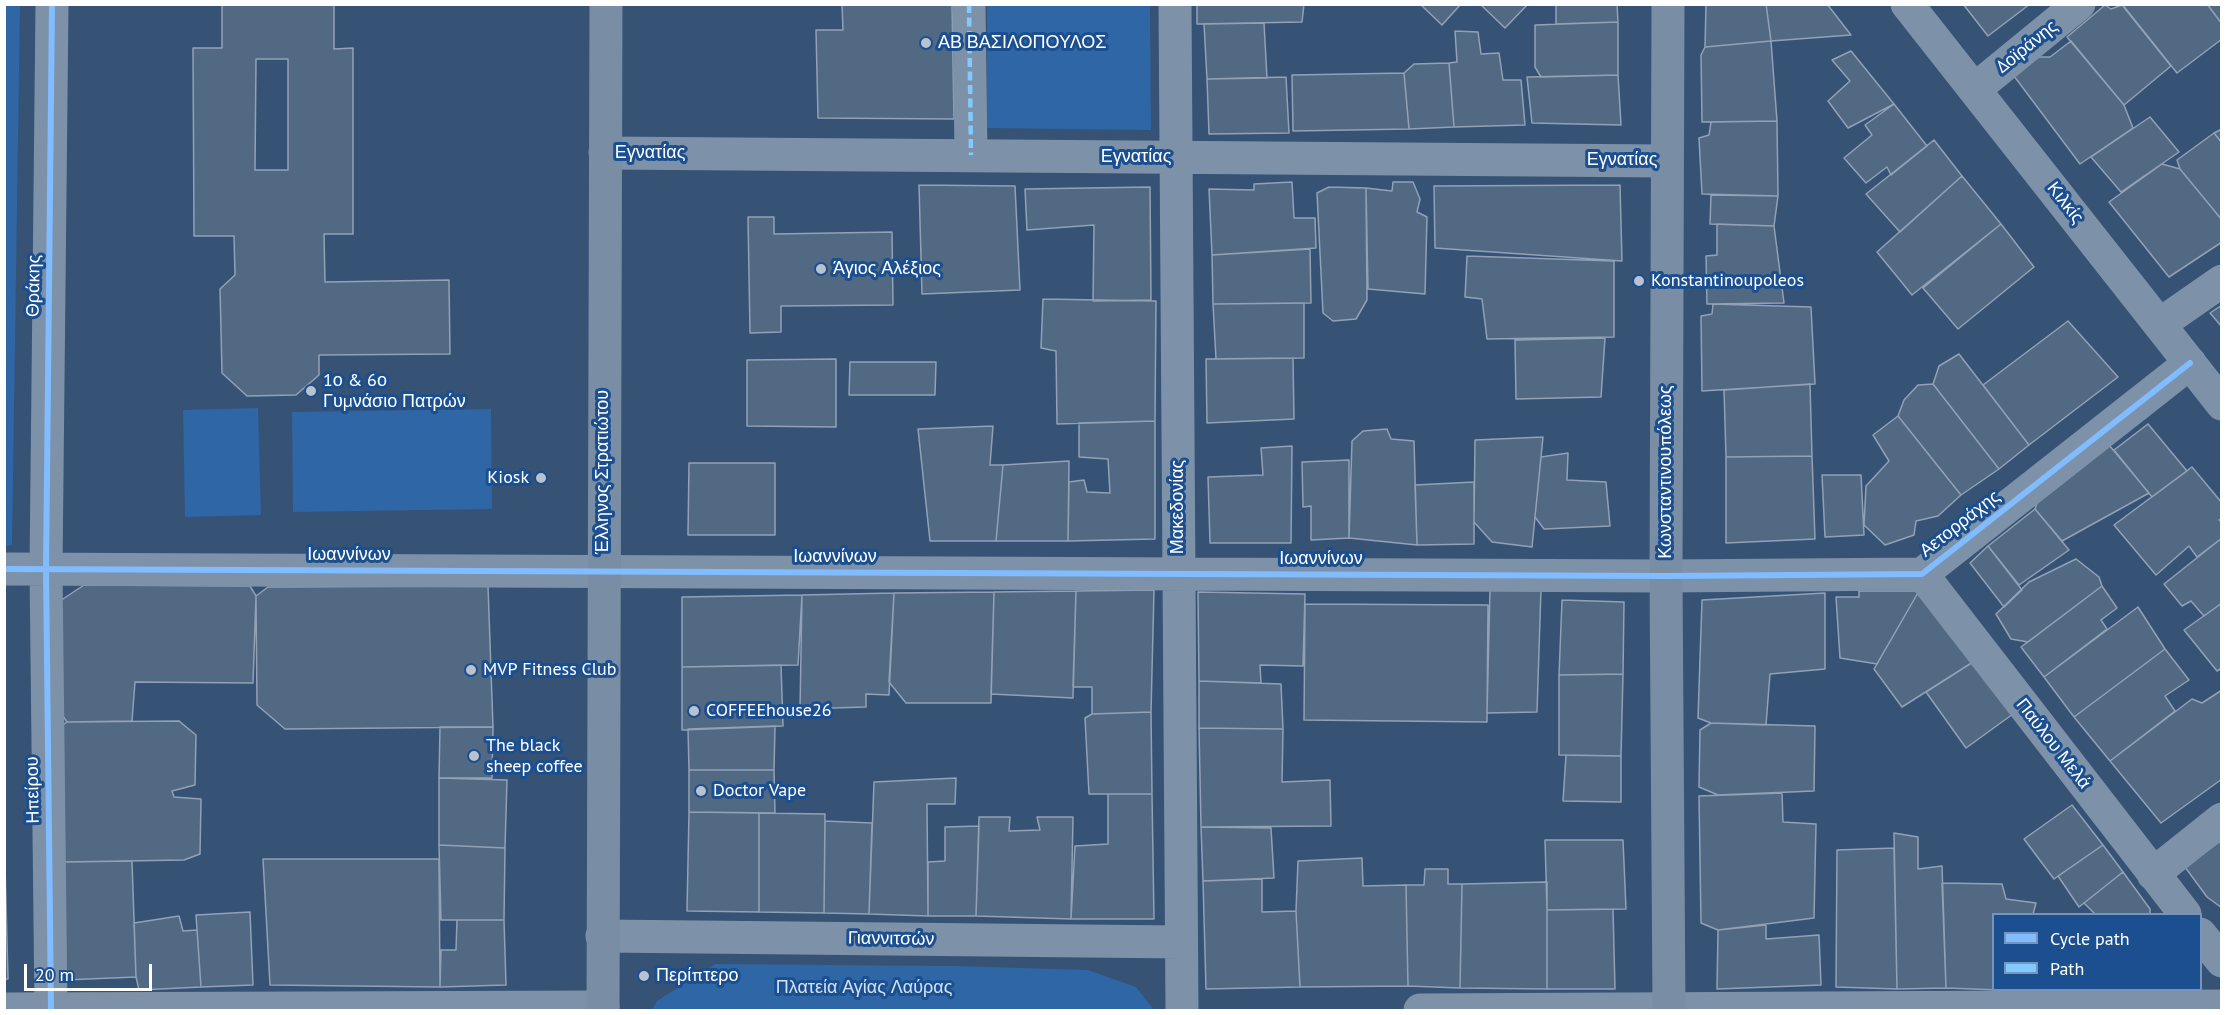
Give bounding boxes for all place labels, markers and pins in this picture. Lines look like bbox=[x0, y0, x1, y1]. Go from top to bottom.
place label: ΑΒ ΒΑΣΙΛΟΠΟΥΛΟΣ bbox=[938, 32, 1106, 54]
marker: ΑΒ ΒΑΣΙΛΟΠΟΥΛΟΣ bbox=[919, 36, 933, 50]
place label: Άγιος Αλέξιος bbox=[833, 258, 941, 280]
marker: Άγιος Αλέξιος bbox=[814, 262, 828, 276]
place label: Konstantinoupoleos bbox=[1651, 270, 1804, 292]
marker: Konstantinoupoleos bbox=[1632, 274, 1646, 288]
place label: 1ο & 6ο Γυμνάσιο Πατρών bbox=[323, 370, 466, 412]
marker: 1ο & 6ο Γυμνάσιο Πατρών bbox=[304, 384, 318, 398]
place label: Kiosk bbox=[487, 467, 529, 489]
marker: Kiosk bbox=[534, 471, 548, 485]
place label: MVP Fitness Club bbox=[483, 659, 616, 681]
marker: MVP Fitness Club bbox=[464, 663, 478, 677]
place label: COFFEEhouse26 bbox=[706, 700, 832, 722]
marker: COFFEEhouse26 bbox=[687, 704, 701, 718]
place label: The black sheep coffee bbox=[486, 735, 583, 777]
marker: The black sheep coffee bbox=[467, 749, 481, 763]
place label: Doctor Vape bbox=[713, 780, 806, 802]
marker: Doctor Vape bbox=[694, 784, 708, 798]
place label: Περίπτερο bbox=[656, 965, 739, 987]
marker: Περίπτερο bbox=[637, 969, 651, 983]

